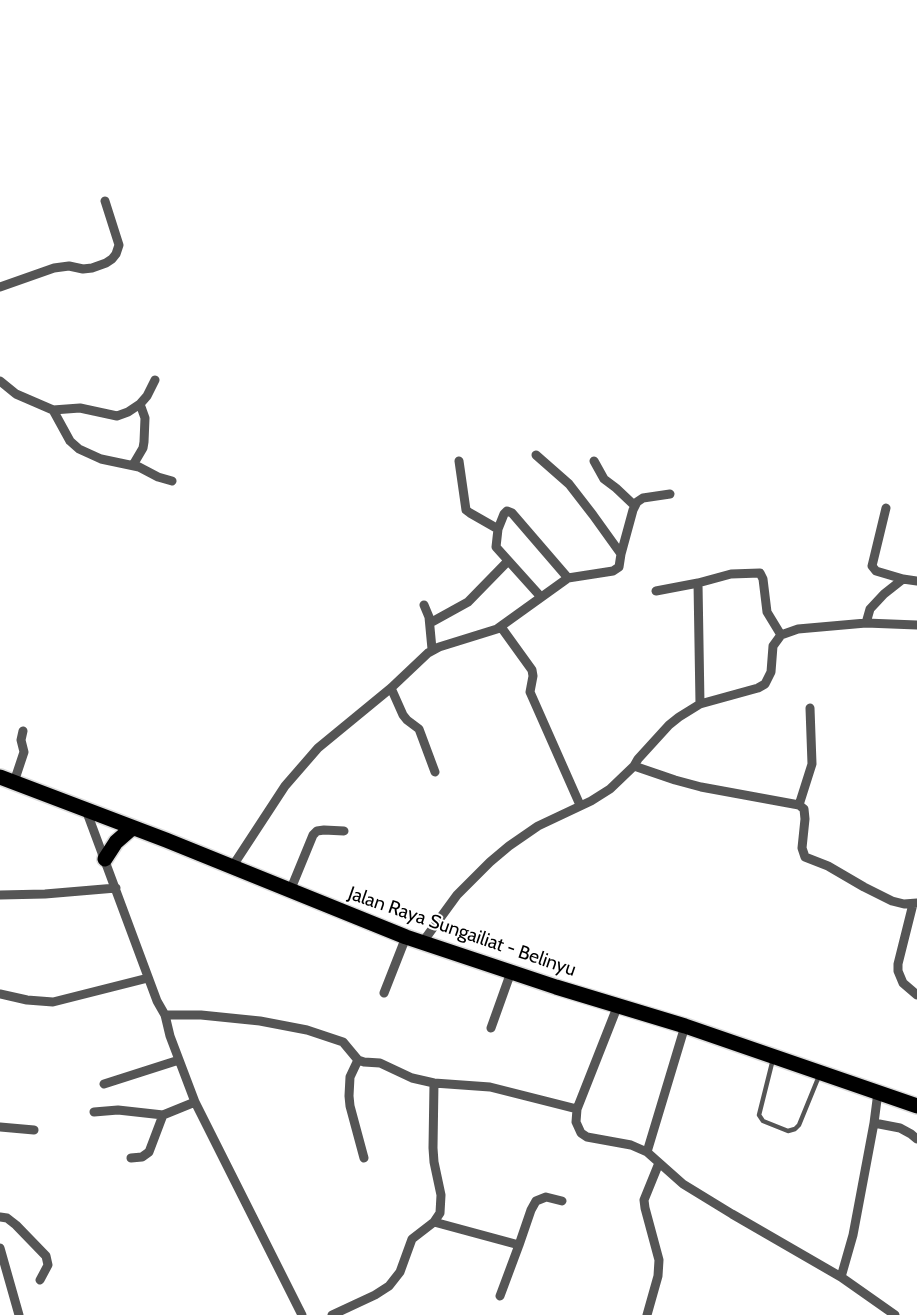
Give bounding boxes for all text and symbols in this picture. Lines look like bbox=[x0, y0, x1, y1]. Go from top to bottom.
street label: Jalan Raya Sungailiat - Belinyu bbox=[345, 882, 579, 982]

